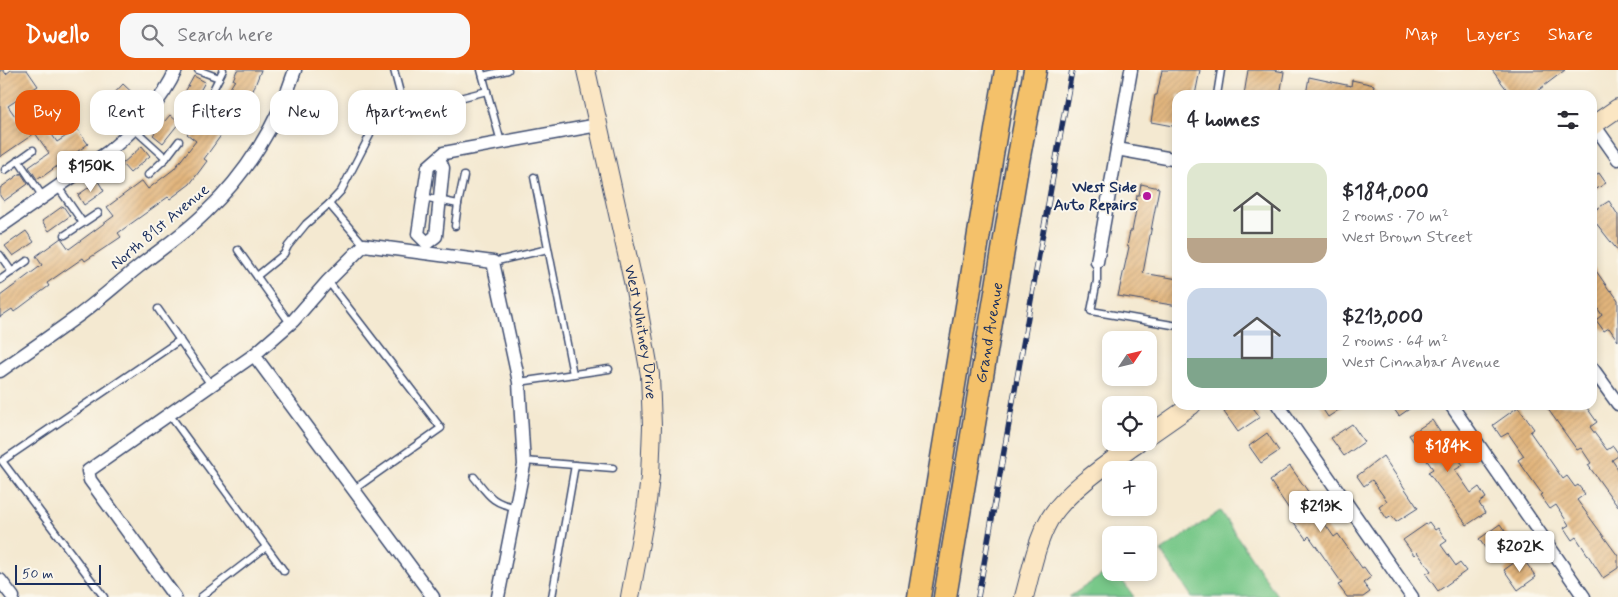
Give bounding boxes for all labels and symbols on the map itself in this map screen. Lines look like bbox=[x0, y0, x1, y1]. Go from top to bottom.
pin: $150K bbox=[56, 150, 126, 193]
place label: West Side Auto Repairs bbox=[1054, 177, 1137, 216]
street label: North 81st Avenue bbox=[106, 179, 214, 275]
marker: West Side Auto Repairs bbox=[1141, 190, 1153, 202]
street label: West Whitney Drive bbox=[619, 263, 661, 400]
street label: Grand Avenue bbox=[970, 281, 1008, 385]
north arrow bbox=[1102, 331, 1158, 386]
pin: $184K bbox=[1413, 430, 1483, 473]
pin: $213K bbox=[1286, 490, 1356, 533]
pin: $202K bbox=[1485, 530, 1555, 573]
scale bar bbox=[15, 562, 101, 585]

